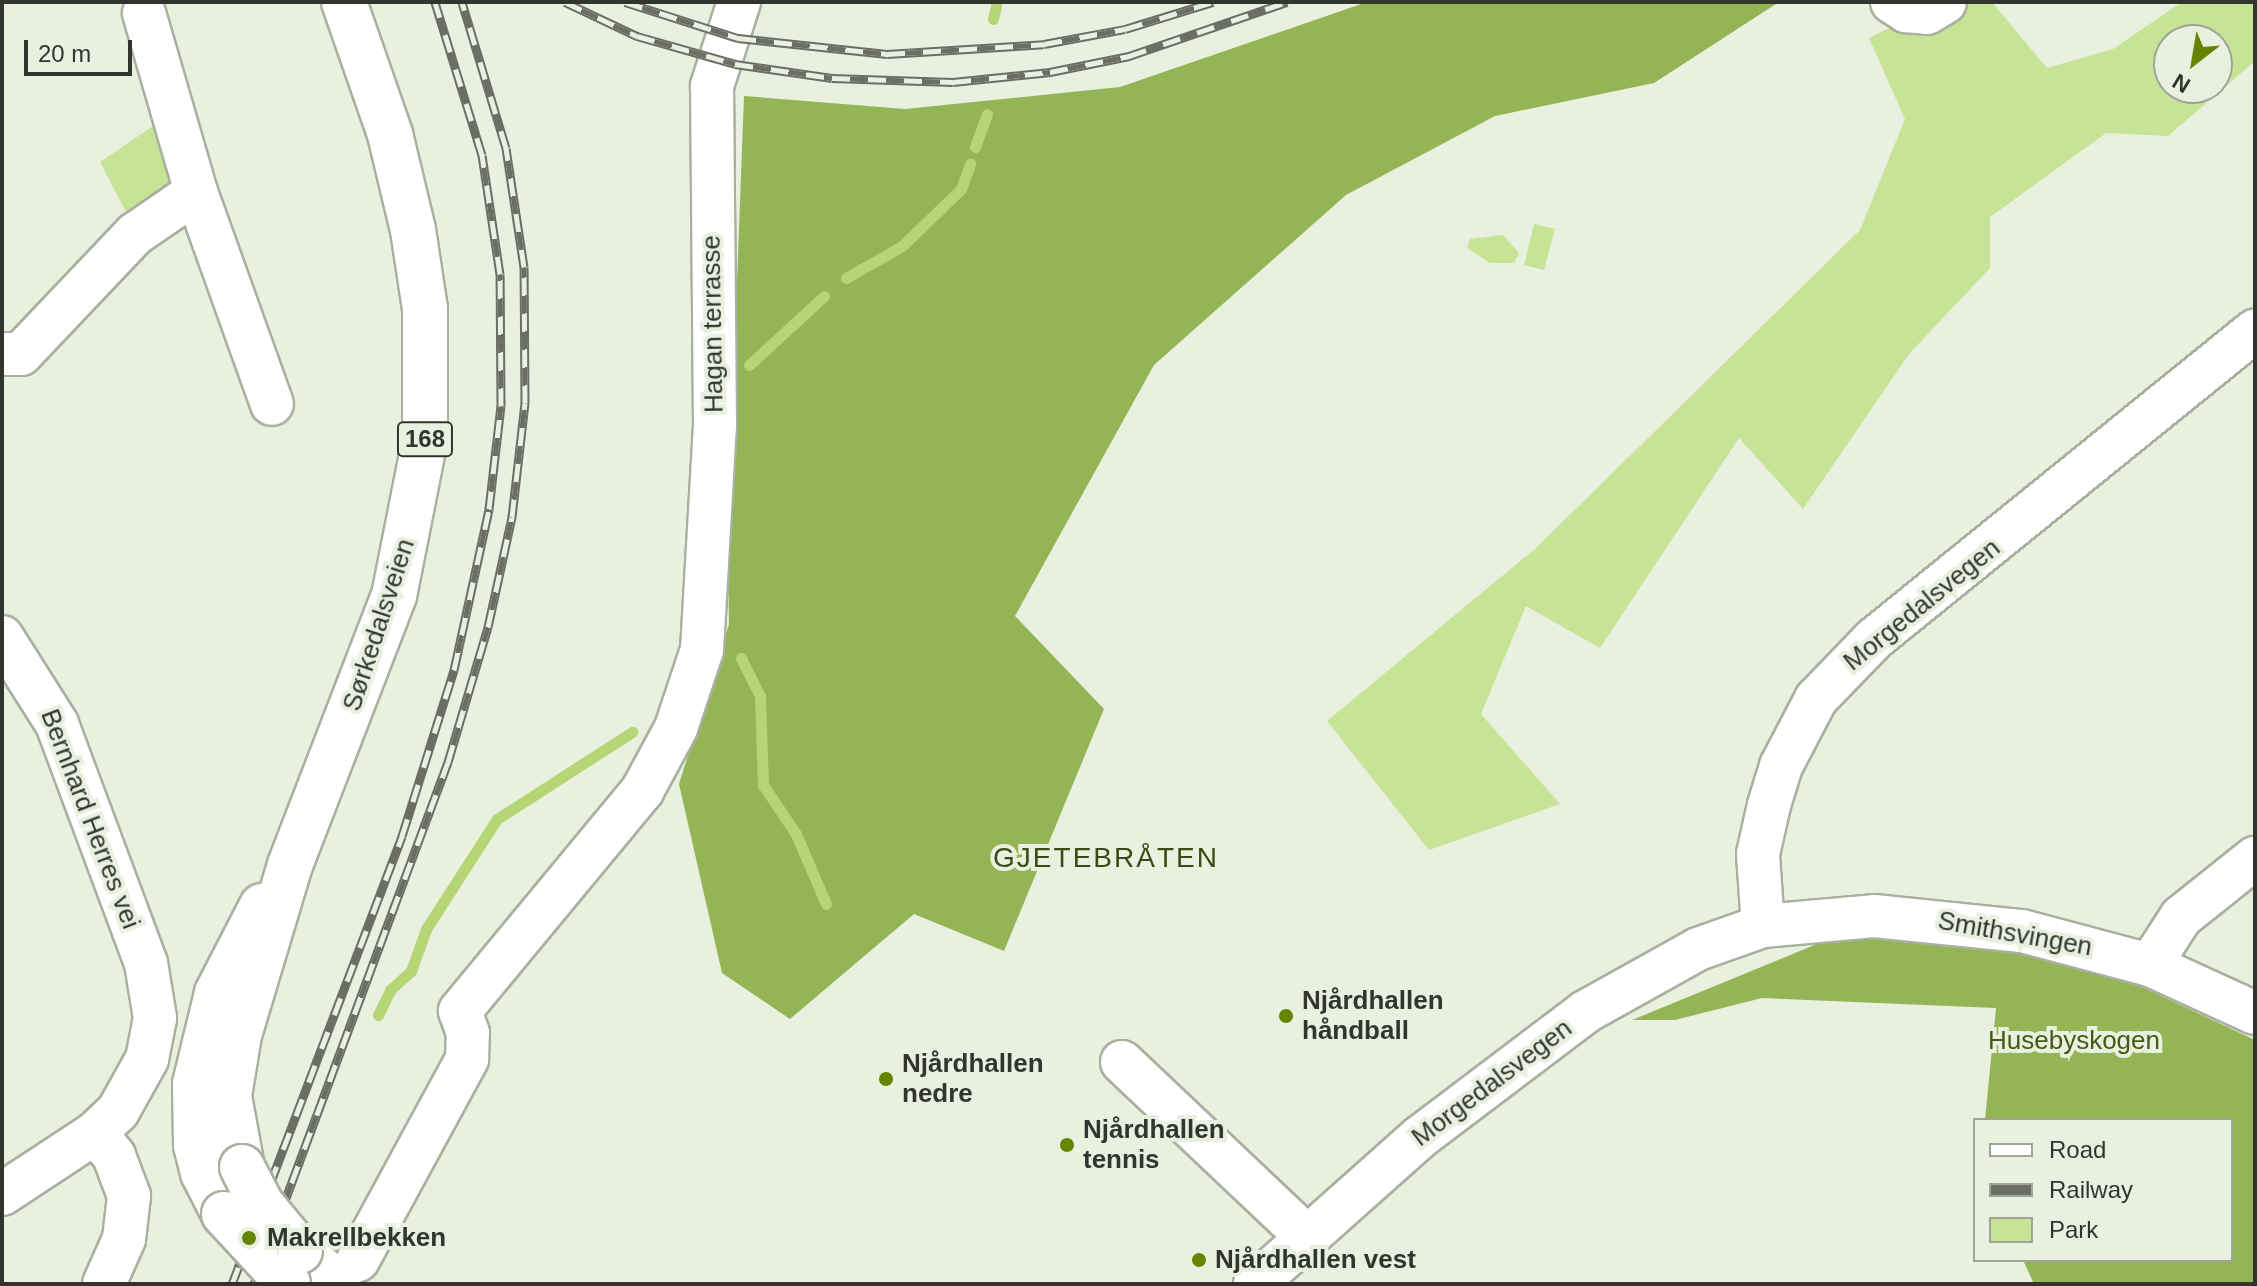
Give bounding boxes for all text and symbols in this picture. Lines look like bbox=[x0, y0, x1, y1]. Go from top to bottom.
scale bar bbox=[28, 24, 136, 74]
north arrow bbox=[2153, 24, 2233, 104]
text: 20 m bbox=[38, 40, 91, 67]
text: N bbox=[2168, 68, 2195, 98]
street label: Hagan terrasse bbox=[696, 235, 730, 413]
road number: 168 bbox=[395, 419, 455, 459]
street label: Morgedalsvegen bbox=[1837, 532, 2007, 678]
street label: Sørkedalsveien bbox=[336, 535, 422, 715]
street label: Bernhard Herres vei bbox=[34, 705, 146, 933]
district label: GJETEBRÅTEN bbox=[993, 841, 1219, 875]
street label: Smithsvingen bbox=[1935, 905, 2095, 963]
place label: Njårdhallen håndball bbox=[1302, 985, 1444, 1046]
marker: Njårdhallen håndball bbox=[1277, 1007, 1295, 1025]
street label: Morgedalsvegen bbox=[1406, 1013, 1578, 1153]
park label: Husebyskogen bbox=[1988, 1025, 2160, 1057]
place label: Njårdhallen nedre bbox=[902, 1048, 1044, 1110]
marker: Njårdhallen nedre bbox=[877, 1070, 895, 1088]
place label: Njårdhallen tennis bbox=[1083, 1114, 1225, 1176]
legend bbox=[1973, 1118, 2233, 1262]
marker: Njårdhallen tennis bbox=[1058, 1136, 1076, 1154]
text: Road bbox=[2049, 1136, 2106, 1163]
text: Railway bbox=[2049, 1176, 2133, 1203]
text: Park bbox=[2049, 1216, 2098, 1243]
place label: Makrellbekken bbox=[267, 1222, 446, 1254]
marker: Makrellbekken bbox=[238, 1227, 260, 1249]
place label: Njårdhallen vest bbox=[1215, 1244, 1416, 1276]
marker: Njårdhallen vest bbox=[1190, 1251, 1208, 1269]

